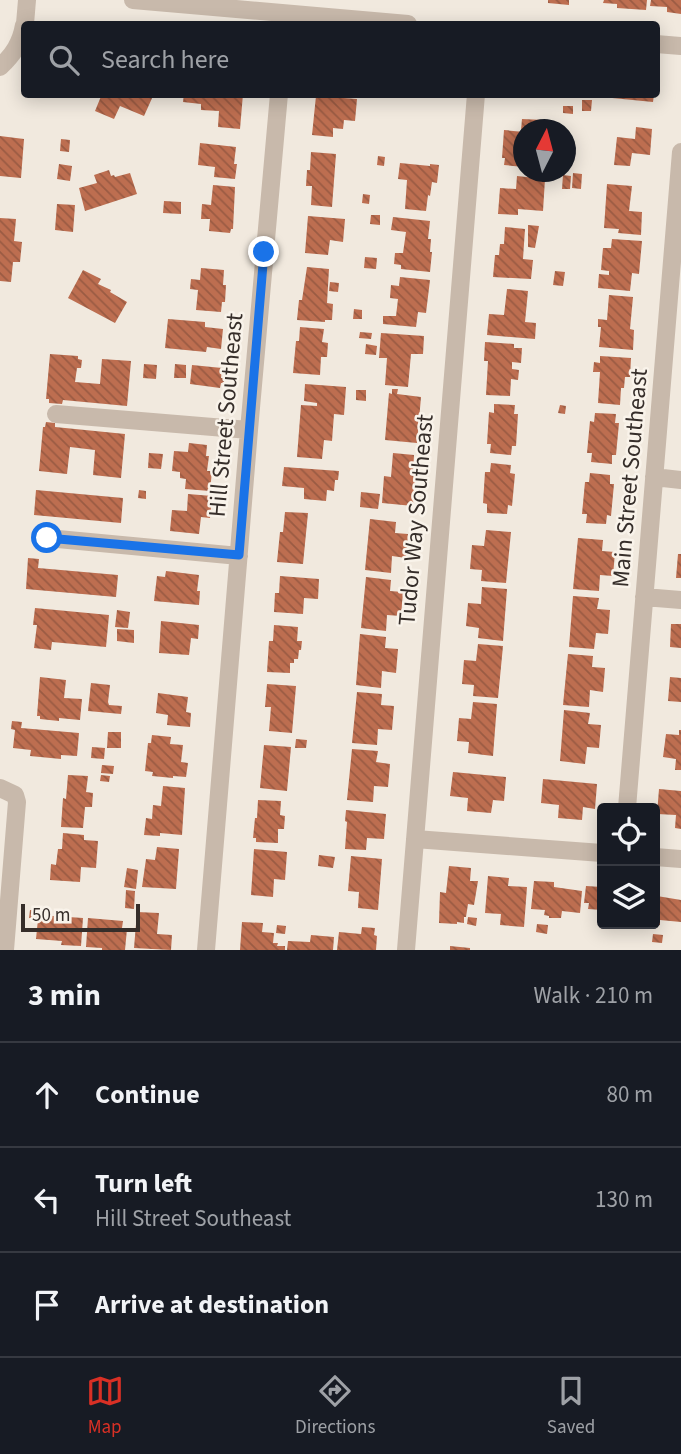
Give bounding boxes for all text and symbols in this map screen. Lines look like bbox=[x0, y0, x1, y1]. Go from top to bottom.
search box bbox=[21, 21, 660, 98]
icon: search bbox=[45, 41, 83, 79]
text: Search here bbox=[101, 41, 229, 78]
north arrow bbox=[513, 119, 576, 182]
route end bbox=[248, 236, 279, 267]
street label: Hill Street Southeast bbox=[200, 311, 252, 519]
street label: Main Street Southeast bbox=[603, 367, 657, 589]
street label: Tudor Way Southeast bbox=[389, 413, 443, 627]
route start bbox=[31, 522, 62, 553]
map controls bbox=[597, 803, 660, 929]
button: locate bbox=[597, 803, 660, 866]
button: layers bbox=[597, 866, 660, 929]
scale bar bbox=[21, 901, 140, 933]
text: 50 m bbox=[32, 902, 70, 929]
text: 3 min bbox=[28, 974, 101, 1017]
text: Walk · 210 m bbox=[534, 979, 653, 1012]
icon: ahead bbox=[28, 1076, 66, 1114]
text: Continue bbox=[95, 1076, 200, 1113]
text: 80 m bbox=[606, 1078, 653, 1111]
text: Turn left bbox=[95, 1165, 192, 1202]
icon: left bbox=[28, 1181, 66, 1219]
text: 130 m bbox=[595, 1183, 653, 1216]
text: Hill Street Southeast bbox=[95, 1202, 291, 1235]
icon: arrive bbox=[28, 1286, 66, 1324]
text: Arrive at destination bbox=[95, 1286, 329, 1323]
tab: Map bbox=[86, 1372, 124, 1441]
tab: Directions bbox=[295, 1372, 375, 1441]
tab: Saved bbox=[547, 1372, 595, 1441]

